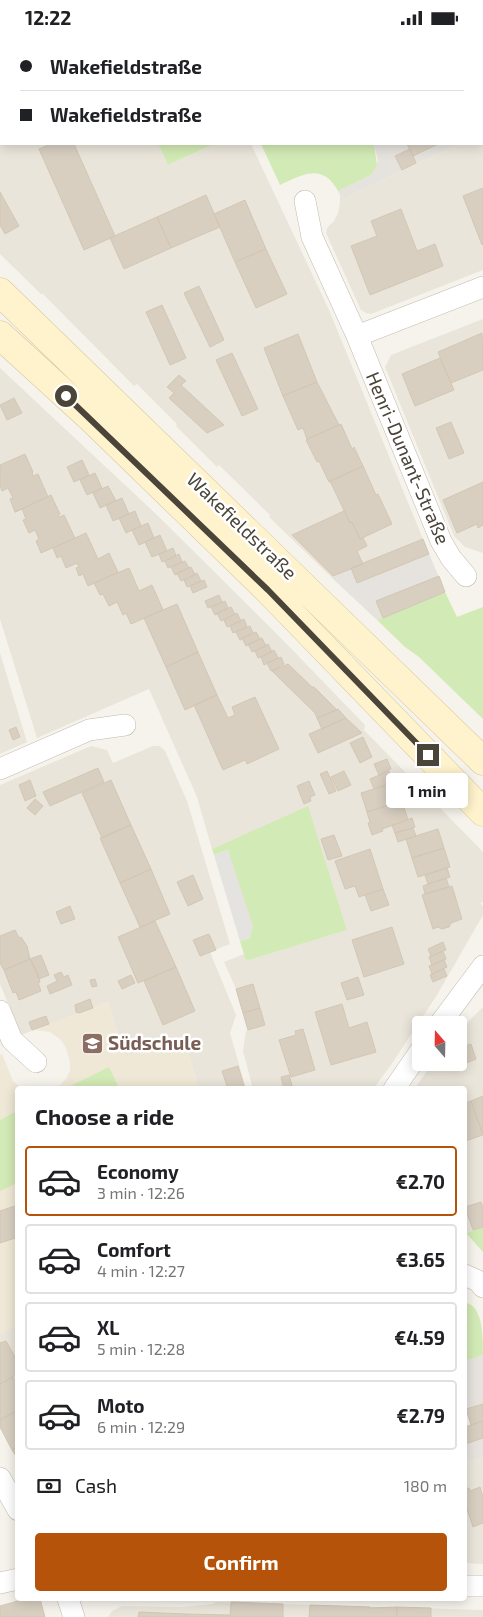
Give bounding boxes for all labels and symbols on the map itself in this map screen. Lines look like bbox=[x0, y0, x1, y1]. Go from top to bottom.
street label: Henri-Dunant-Straße bbox=[362, 368, 455, 547]
route start bbox=[55, 385, 77, 407]
street label: Wakefieldstraße bbox=[183, 467, 302, 584]
route end bbox=[417, 744, 439, 766]
callout: 1 min bbox=[387, 773, 469, 807]
north arrow bbox=[412, 1016, 468, 1071]
school or university icon: Südschule bbox=[80, 1031, 104, 1055]
place label: Südschule bbox=[108, 1031, 201, 1054]

